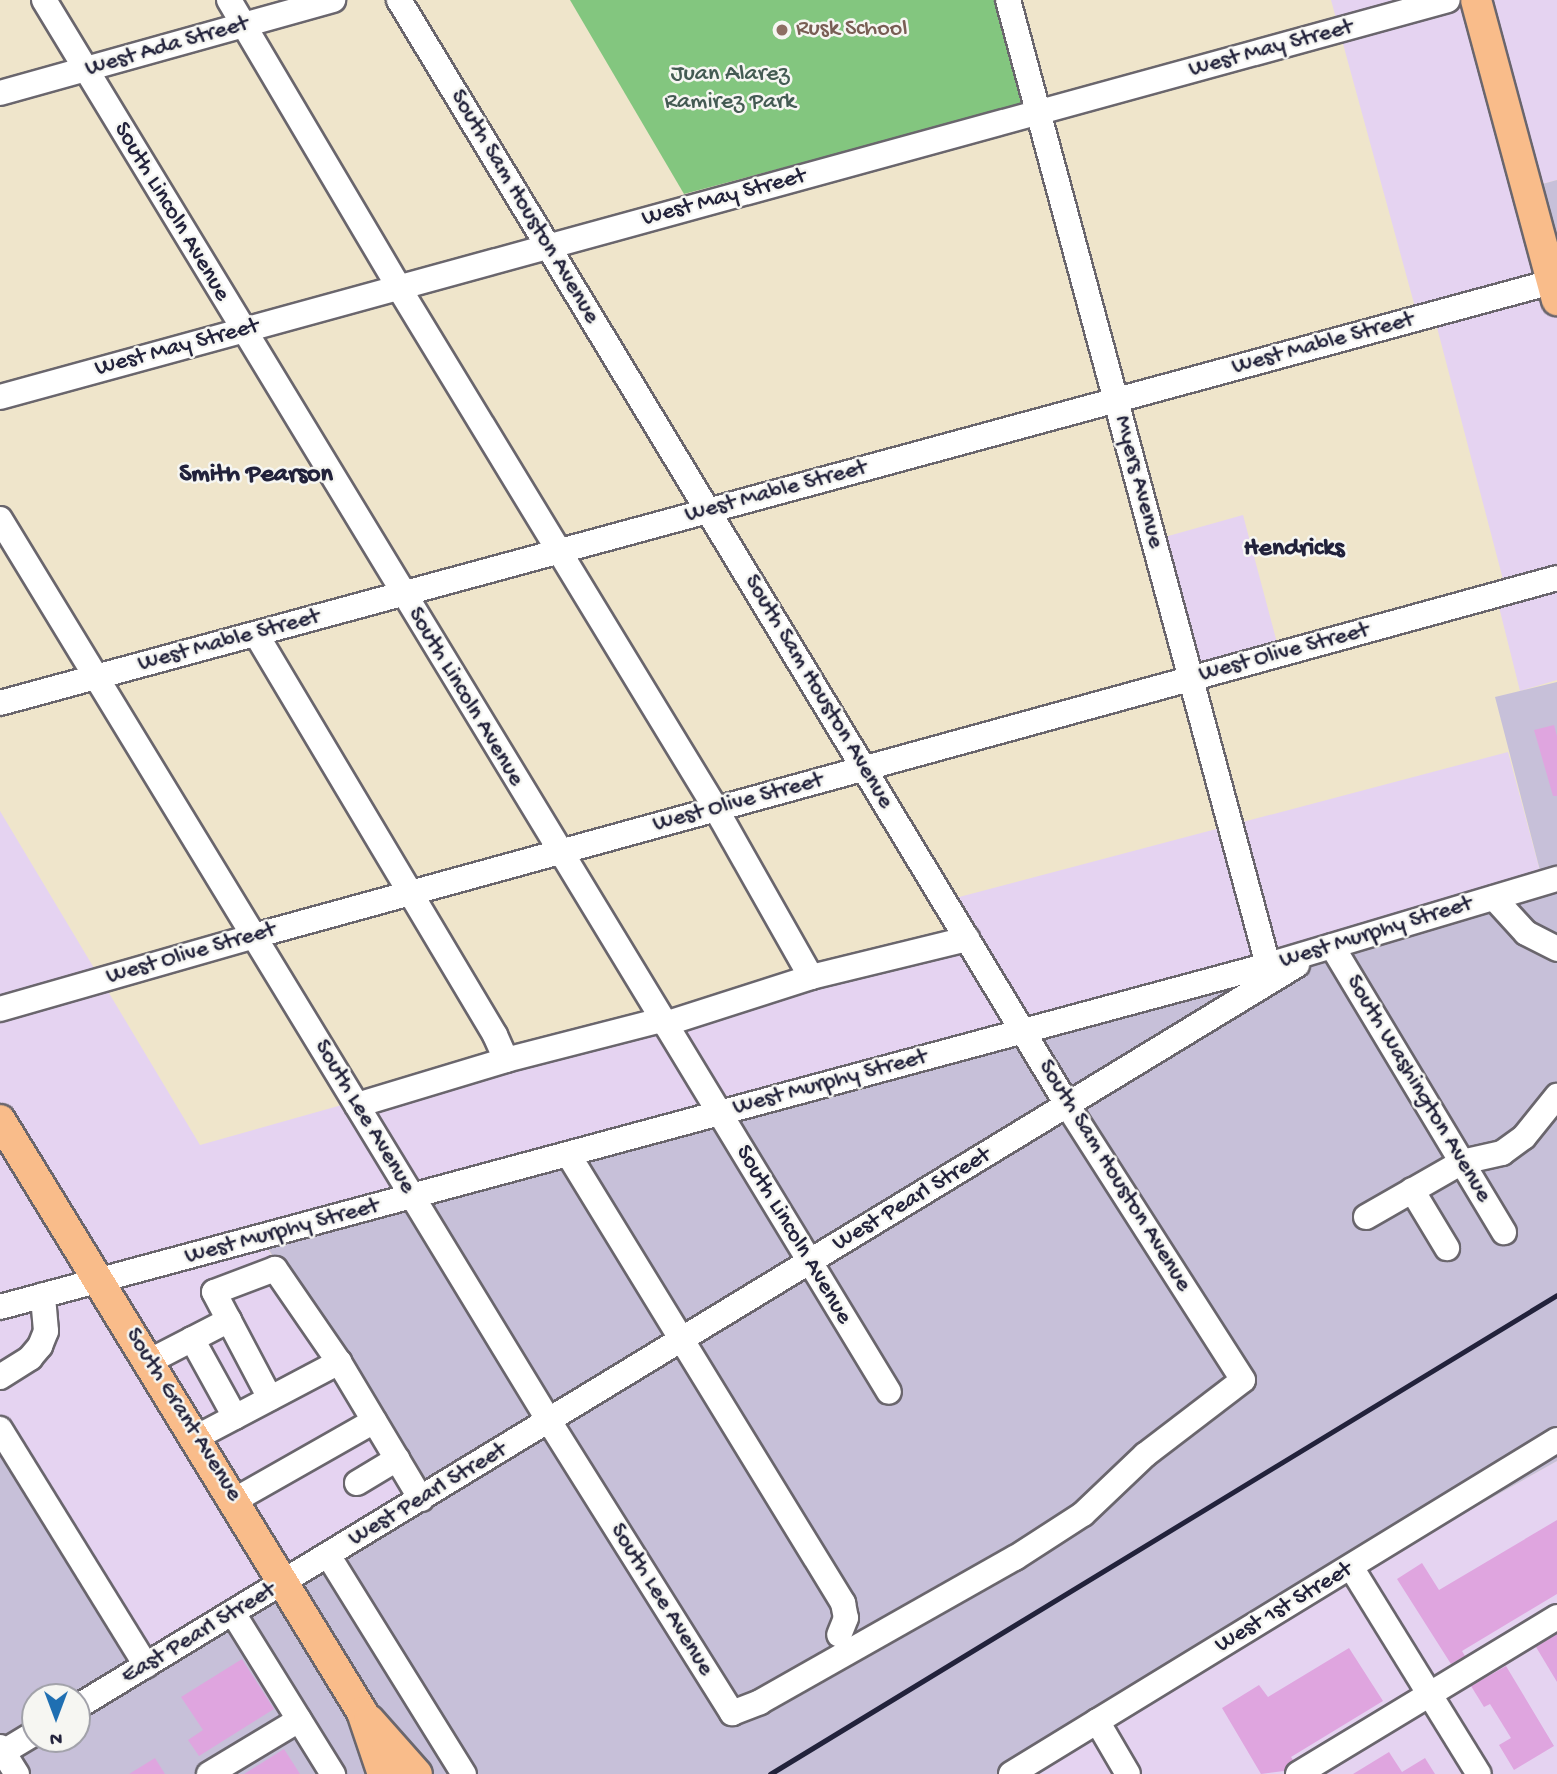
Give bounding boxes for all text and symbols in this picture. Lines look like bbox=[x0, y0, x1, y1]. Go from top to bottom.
street label: West Ada Street bbox=[82, 10, 252, 84]
street label: West May Street bbox=[1186, 13, 1356, 85]
place label: Rusk School bbox=[796, 16, 907, 44]
marker: Rusk School bbox=[774, 22, 790, 38]
park label: Juan Alarez Ramirez Park bbox=[664, 61, 796, 117]
street label: South Sam Houston Avenue bbox=[443, 85, 605, 329]
street label: South Lincoln Avenue bbox=[106, 117, 236, 307]
street label: West May Street bbox=[639, 162, 809, 234]
street label: West Mable Street bbox=[1229, 306, 1417, 382]
street label: West May Street bbox=[92, 312, 262, 384]
street label: Myers Avenue bbox=[1106, 413, 1170, 551]
street label: West Mable Street bbox=[682, 454, 870, 530]
district label: Smith Pearson bbox=[179, 460, 333, 492]
district label: Hendricks bbox=[1244, 534, 1344, 566]
street label: South Sam Houston Avenue bbox=[737, 570, 899, 814]
street label: South Lincoln Avenue bbox=[400, 602, 530, 792]
street label: West Mable Street bbox=[135, 603, 323, 679]
street label: West Olive Street bbox=[1196, 616, 1372, 690]
street label: West Olive Street bbox=[650, 766, 826, 840]
street label: West Murphy Street bbox=[1276, 890, 1476, 976]
street label: West Olive Street bbox=[103, 916, 279, 992]
street label: South Washington Avenue bbox=[1339, 970, 1497, 1208]
street label: South Lee Avenue bbox=[307, 1035, 421, 1199]
street label: West Murphy Street bbox=[730, 1043, 930, 1123]
street label: South Sam Houston Avenue bbox=[1031, 1055, 1197, 1297]
street label: South Lincoln Avenue bbox=[728, 1140, 858, 1330]
street label: West Pearl Street bbox=[828, 1141, 996, 1259]
street label: West Murphy Street bbox=[182, 1192, 382, 1272]
street label: South Grant Avenue bbox=[118, 1323, 248, 1507]
street label: West Pearl Street bbox=[344, 1436, 512, 1554]
street label: South Lee Avenue bbox=[603, 1518, 719, 1682]
street label: West 1st Street bbox=[1210, 1556, 1358, 1660]
street label: East Pearl Street bbox=[117, 1577, 281, 1691]
north arrow bbox=[21, 1683, 91, 1753]
text: N bbox=[50, 1726, 62, 1749]

